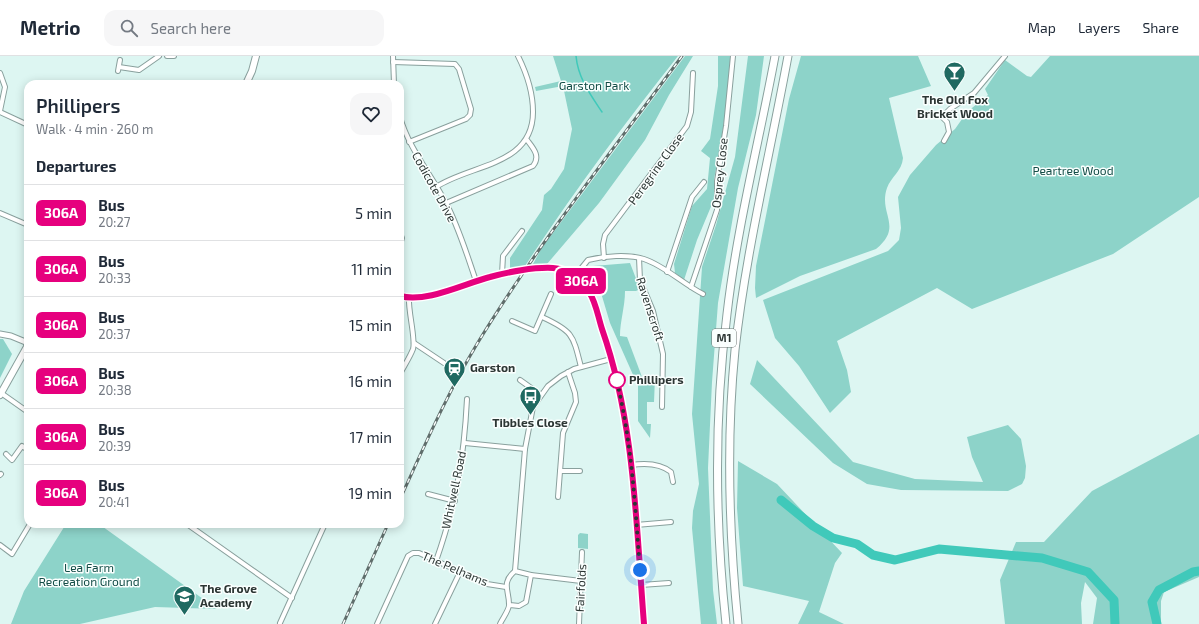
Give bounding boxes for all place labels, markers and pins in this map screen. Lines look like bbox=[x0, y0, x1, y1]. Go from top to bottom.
bar icon: The Old Fox Bricket Wood bbox=[942, 60, 968, 93]
place label: The Old Fox Bricket Wood bbox=[917, 92, 993, 120]
station icon: Garston bbox=[442, 355, 468, 388]
place label: Garston bbox=[470, 360, 515, 374]
marker: Phillipers bbox=[608, 371, 626, 389]
place label: Phillipers bbox=[629, 372, 684, 386]
bus stop icon: Tibbles Close bbox=[517, 383, 543, 416]
place label: Tibbles Close bbox=[492, 415, 568, 429]
place label: The Grove Academy bbox=[200, 581, 257, 610]
school or university icon: The Grove Academy bbox=[171, 583, 197, 616]

